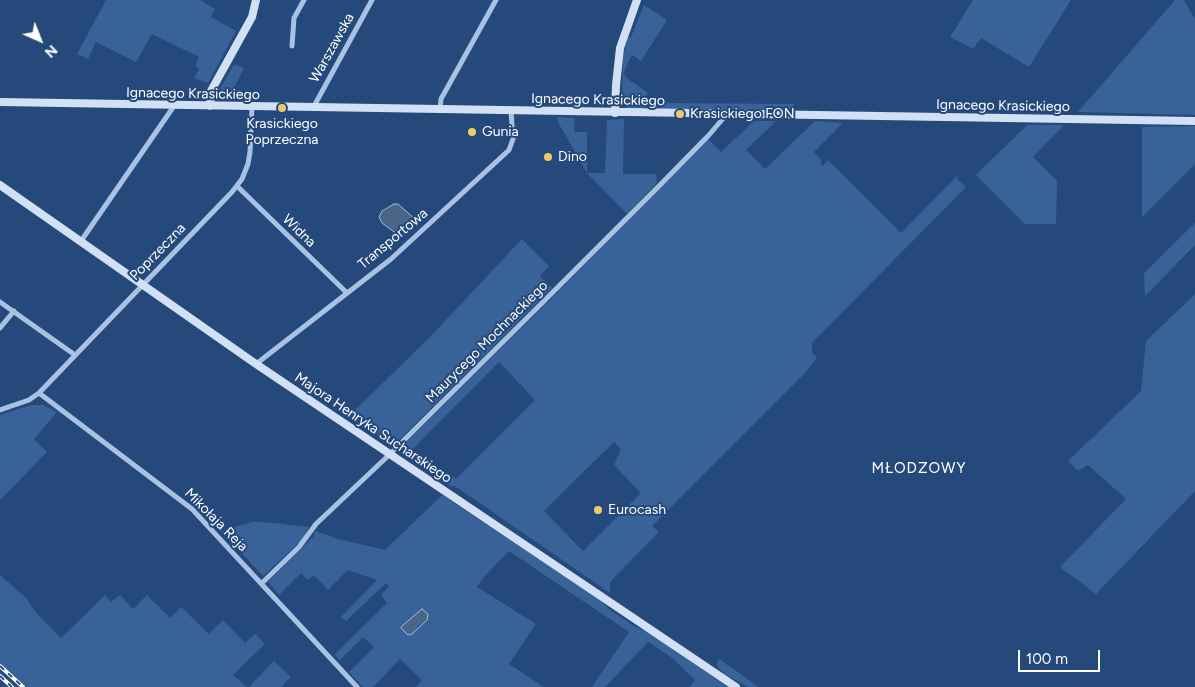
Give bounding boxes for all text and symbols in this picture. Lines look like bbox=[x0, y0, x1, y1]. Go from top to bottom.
street label: Warszawska bbox=[306, 10, 358, 86]
north arrow bbox=[15, 15, 65, 65]
text: N bbox=[41, 41, 61, 61]
street label: Ignacego Krasickiego bbox=[126, 84, 260, 104]
street label: Ignacego Krasickiego bbox=[531, 90, 665, 110]
street label: Ignacego Krasickiego bbox=[936, 96, 1070, 116]
marker: Krasickiego Poprzeczna bbox=[276, 102, 288, 114]
place label: Krasickiego FON bbox=[690, 106, 795, 122]
marker: Krasickiego FON bbox=[674, 108, 686, 120]
place label: Krasickiego Poprzeczna bbox=[245, 116, 319, 148]
place label: Gunia bbox=[482, 124, 519, 140]
marker: Gunia bbox=[466, 126, 478, 138]
place label: Dino bbox=[558, 149, 587, 165]
marker: Dino bbox=[542, 151, 554, 163]
street label: Transportowa bbox=[355, 205, 431, 273]
street label: Widna bbox=[279, 211, 319, 251]
street label: Poprzeczna bbox=[127, 220, 189, 284]
street label: Maurycego Mochnackiego bbox=[422, 277, 552, 407]
street label: Majora Henryka Sucharskiego bbox=[291, 369, 455, 487]
district label: MŁODZOWY bbox=[870, 460, 968, 478]
street label: Mikołaja Reja bbox=[181, 485, 251, 555]
place label: Eurocash bbox=[608, 502, 666, 518]
marker: Eurocash bbox=[592, 504, 604, 516]
scale bar bbox=[1020, 640, 1102, 672]
text: 100 m bbox=[1026, 650, 1068, 668]

